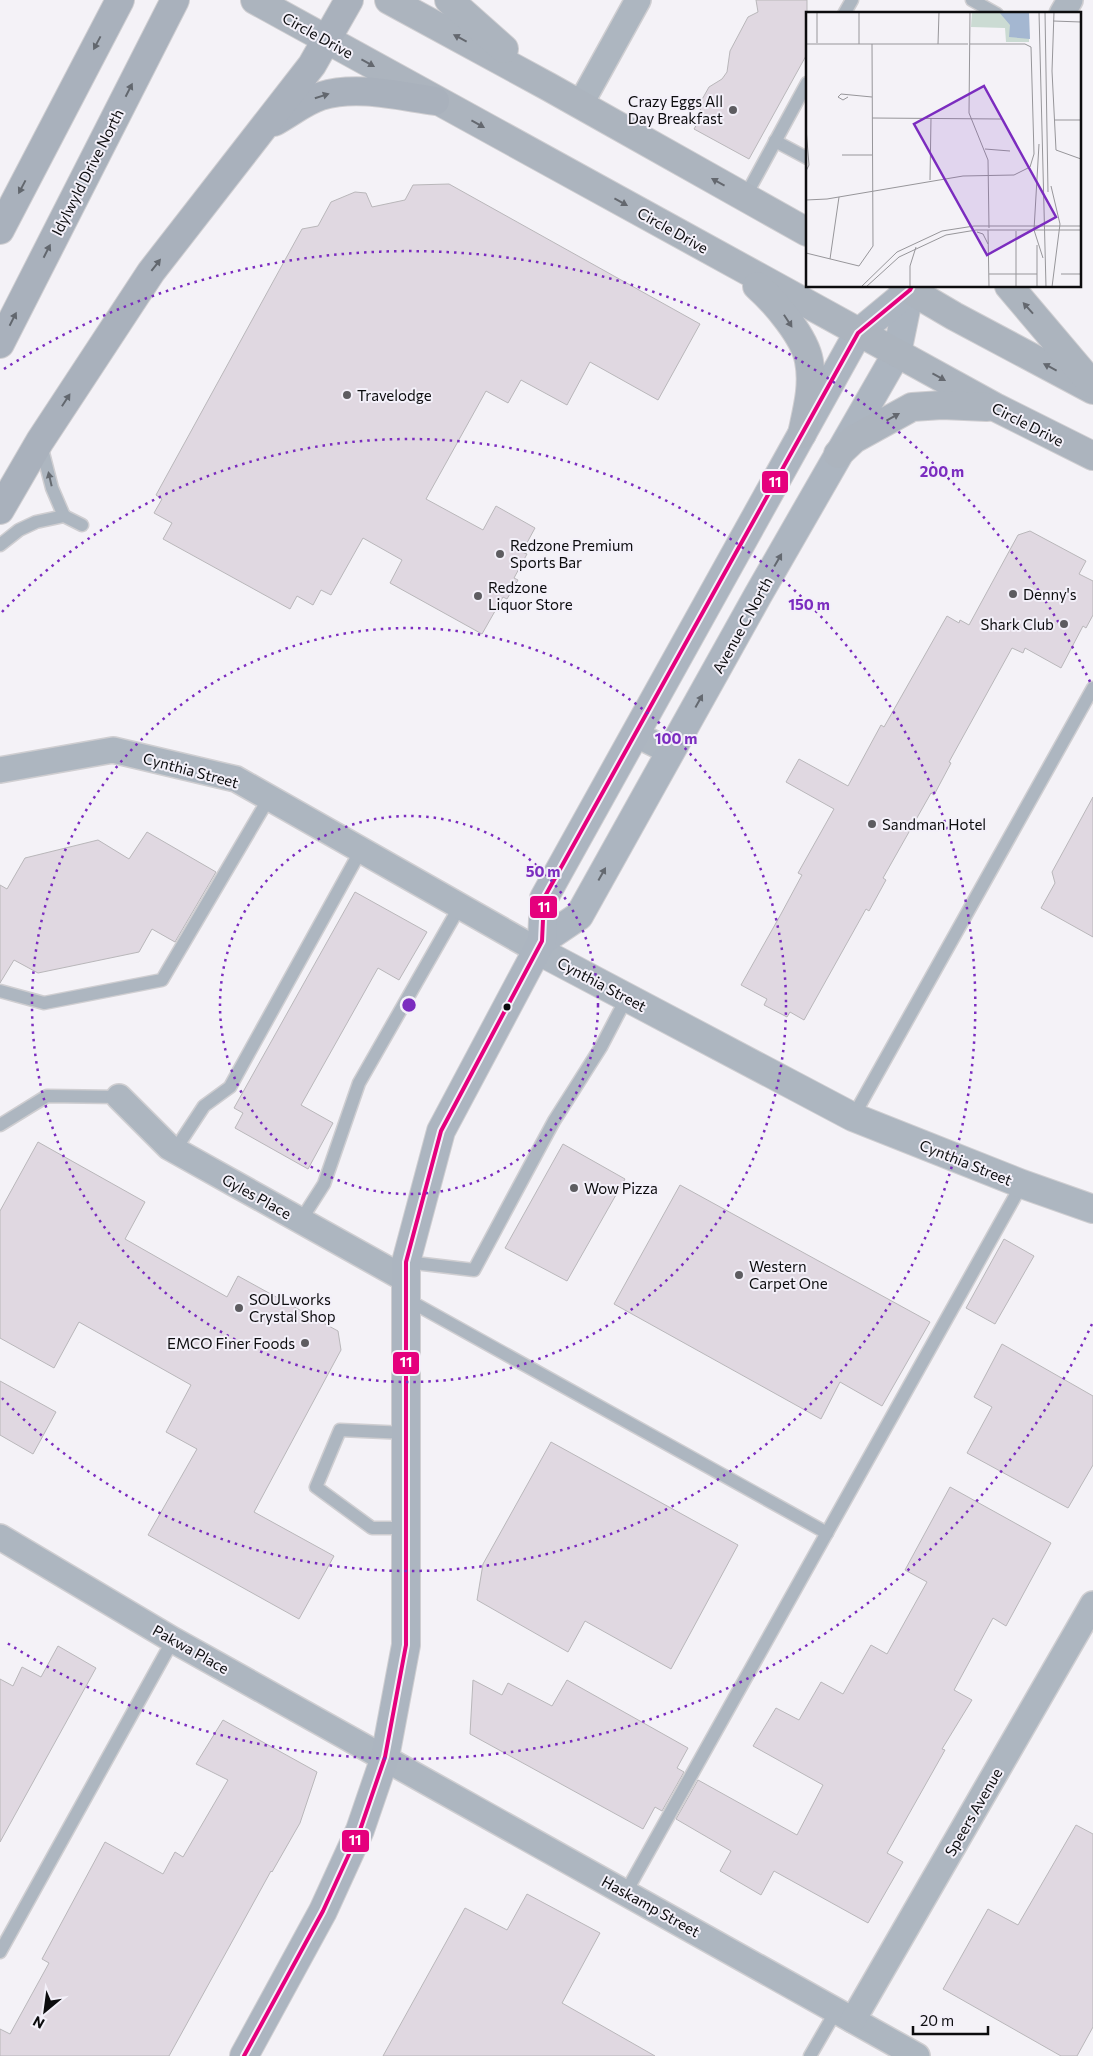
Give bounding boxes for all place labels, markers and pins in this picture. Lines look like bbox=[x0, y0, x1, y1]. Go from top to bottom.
place label: Crazy Eggs All Day Breakfast bbox=[628, 92, 723, 127]
marker: Crazy Eggs All Day Breakfast bbox=[727, 104, 739, 116]
place label: Travelodge bbox=[357, 386, 432, 404]
marker: Travelodge bbox=[341, 389, 353, 401]
place label: Redzone Premium Sports Bar bbox=[510, 536, 633, 571]
marker: Redzone Premium Sports Bar bbox=[494, 548, 506, 560]
place label: Redzone Liquor Store bbox=[488, 578, 573, 613]
place label: Denny's bbox=[1023, 585, 1077, 603]
marker: Denny's bbox=[1007, 588, 1019, 600]
marker: Redzone Liquor Store bbox=[472, 590, 484, 602]
place label: Shark Club bbox=[980, 615, 1054, 633]
marker: Shark Club bbox=[1058, 618, 1070, 630]
place label: Sandman Hotel bbox=[882, 815, 986, 833]
marker: Sandman Hotel bbox=[866, 818, 878, 830]
centre of rings bbox=[400, 996, 418, 1014]
unlabelled marker bbox=[502, 1002, 512, 1012]
place label: Wow Pizza bbox=[584, 1179, 658, 1197]
marker: Wow Pizza bbox=[568, 1182, 580, 1194]
place label: Western Carpet One bbox=[749, 1257, 828, 1292]
marker: Western Carpet One bbox=[733, 1269, 745, 1281]
place label: SOULworks Crystal Shop bbox=[249, 1290, 336, 1325]
marker: SOULworks Crystal Shop bbox=[233, 1302, 245, 1314]
place label: EMCO Finer Foods bbox=[167, 1334, 295, 1352]
marker: EMCO Finer Foods bbox=[299, 1337, 311, 1349]

